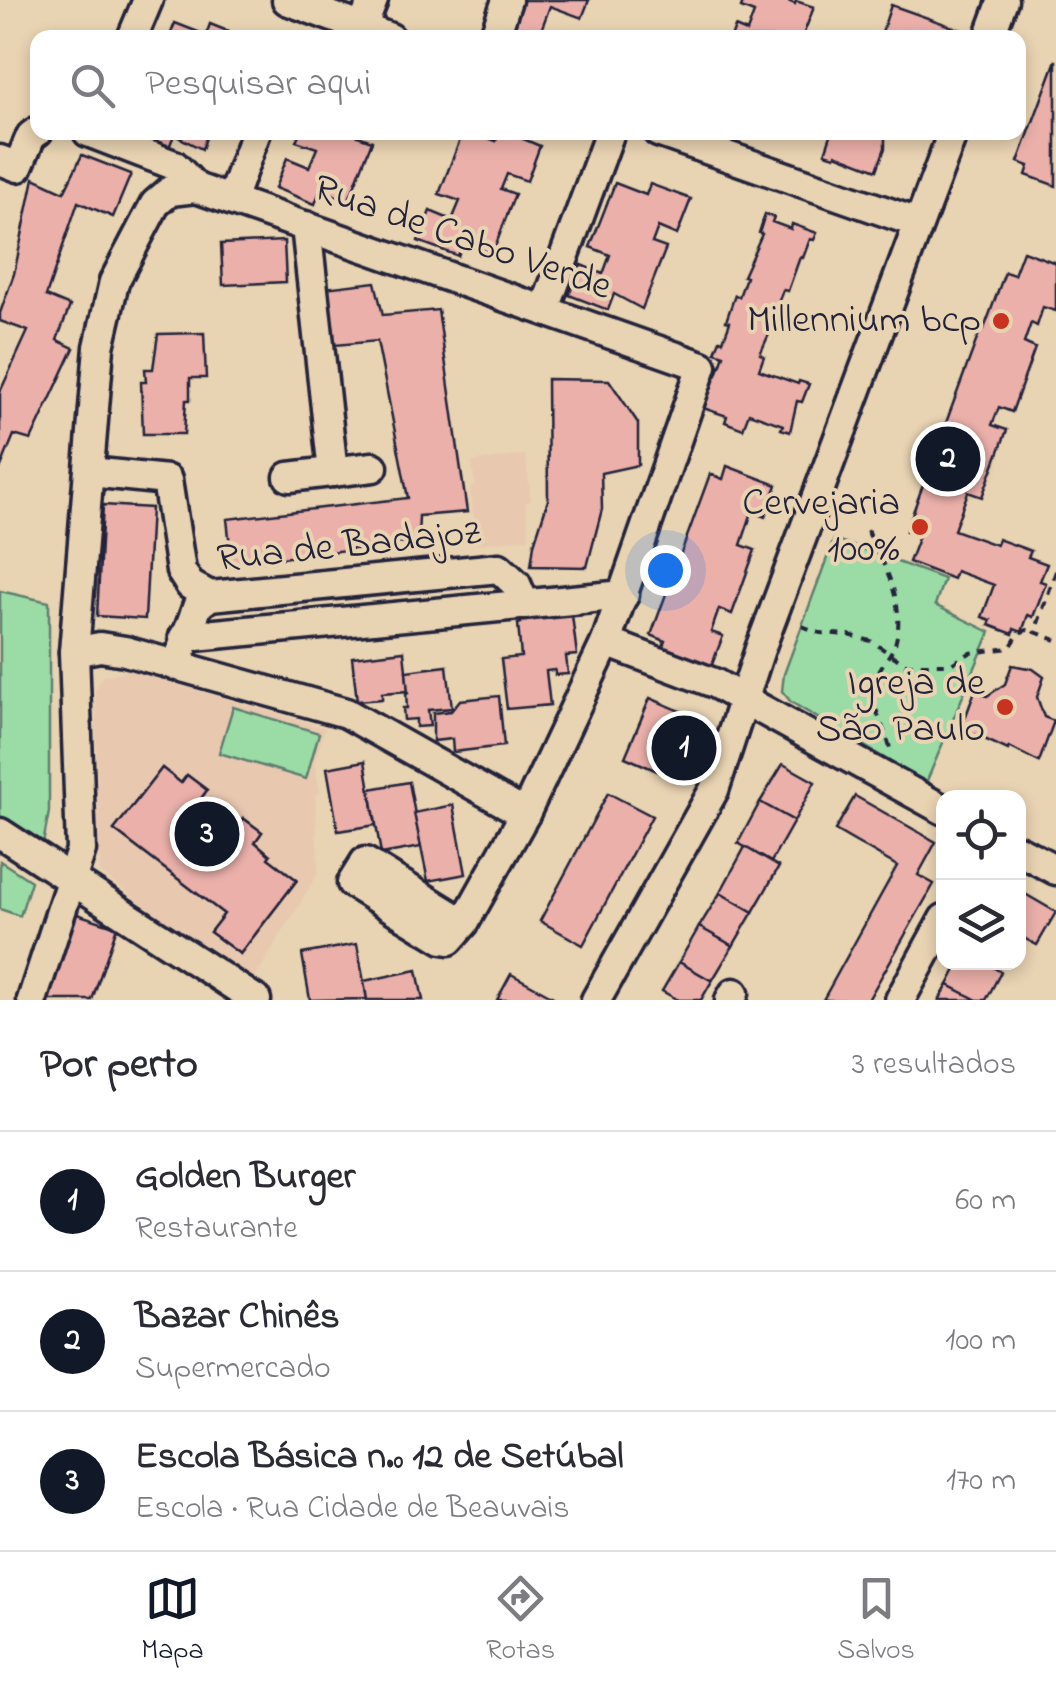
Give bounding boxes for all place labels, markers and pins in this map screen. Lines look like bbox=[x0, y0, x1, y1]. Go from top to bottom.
place label: Millennium bcp bbox=[747, 292, 981, 351]
marker: Millennium bcp bbox=[990, 310, 1012, 332]
pin: 2 bbox=[916, 422, 980, 496]
place label: Cervejaria 100% bbox=[742, 475, 900, 580]
marker: Cervejaria 100% bbox=[909, 516, 931, 538]
place label: Igreja de São Paulo bbox=[816, 655, 985, 760]
marker: Igreja de São Paulo bbox=[994, 696, 1016, 718]
pin: 1 bbox=[652, 710, 716, 786]
pin: 3 bbox=[174, 796, 240, 872]

